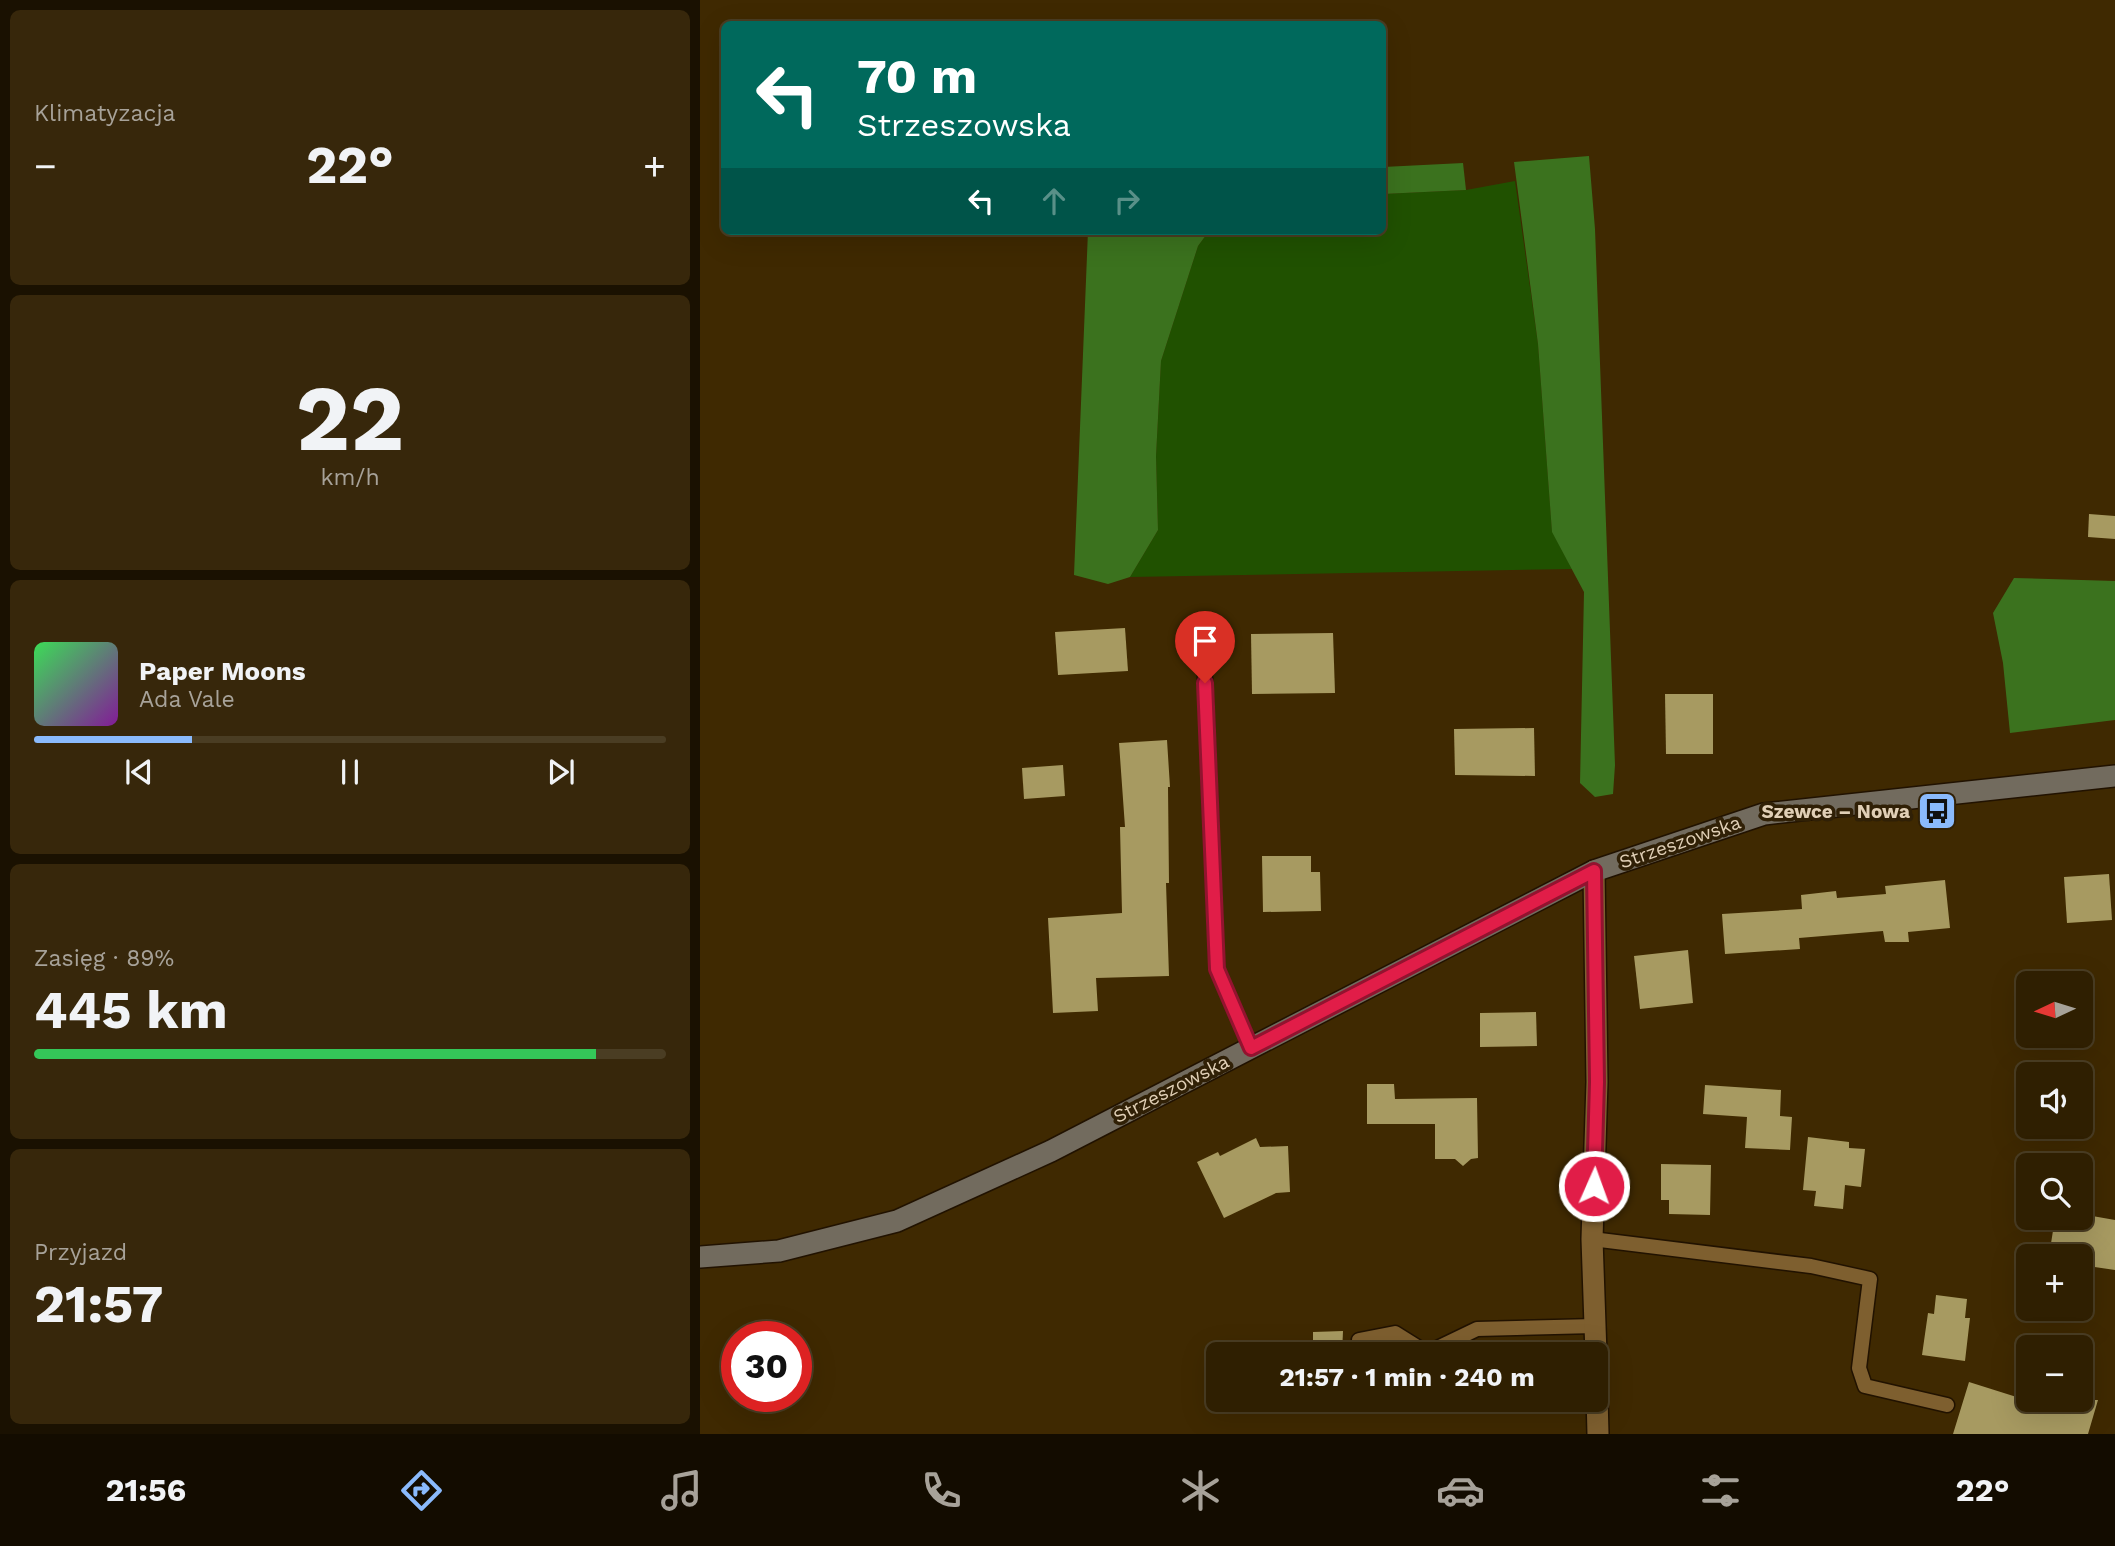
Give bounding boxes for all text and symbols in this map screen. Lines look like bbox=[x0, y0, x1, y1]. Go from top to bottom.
text: 70 m bbox=[857, 47, 977, 105]
icon: left bbox=[742, 49, 833, 140]
text: Klimatyzacja bbox=[34, 100, 176, 127]
text: Strzeszowska bbox=[857, 106, 1071, 144]
text: 22° bbox=[306, 135, 394, 196]
text: − bbox=[34, 144, 57, 188]
text: + bbox=[643, 144, 666, 188]
icon: left bbox=[962, 182, 1000, 220]
icon: ahead bbox=[1035, 182, 1073, 220]
icon: right bbox=[1108, 182, 1146, 220]
text: 22 bbox=[296, 365, 404, 472]
text: km/h bbox=[320, 464, 380, 491]
pin bbox=[1175, 611, 1235, 683]
icon: arrive bbox=[1186, 622, 1224, 660]
text: Paper Moons bbox=[139, 656, 306, 686]
text: Ada Vale bbox=[139, 686, 235, 713]
icon: previous bbox=[120, 753, 158, 791]
icon: pause bbox=[331, 753, 369, 791]
icon: next bbox=[542, 753, 580, 791]
bus stop icon: Szewce – Nowa bbox=[1916, 790, 1958, 832]
place label: Szewce – Nowa bbox=[1762, 800, 1910, 823]
street label: Strzeszowska bbox=[1616, 810, 1744, 874]
text: Zasięg · 89% bbox=[34, 945, 174, 972]
north arrow bbox=[2016, 971, 2093, 1048]
map controls bbox=[2016, 971, 2093, 1412]
text: 445 km bbox=[34, 980, 228, 1041]
street label: Strzeszowska bbox=[1109, 1050, 1233, 1128]
button: sound bbox=[2016, 1062, 2093, 1139]
position arrow bbox=[1557, 1149, 1631, 1223]
button: search bbox=[2016, 1153, 2093, 1230]
text: Przyjazd bbox=[34, 1239, 127, 1266]
button: + bbox=[2016, 1244, 2093, 1321]
text: 21:57 bbox=[34, 1274, 163, 1335]
speed limit sign: 30 bbox=[721, 1321, 812, 1412]
button: − bbox=[2016, 1335, 2093, 1412]
text: 21:57 · 1 min · 240 m bbox=[1279, 1362, 1535, 1392]
icon: directions bbox=[397, 1466, 446, 1515]
icon: music bbox=[657, 1466, 706, 1515]
icon: phone bbox=[917, 1466, 966, 1515]
icon: climate bbox=[1176, 1466, 1225, 1515]
icon: car bbox=[1436, 1466, 1485, 1515]
icon: filters bbox=[1696, 1466, 1745, 1515]
text: 21:56 bbox=[105, 1471, 186, 1509]
text: 22° bbox=[1956, 1471, 2010, 1509]

